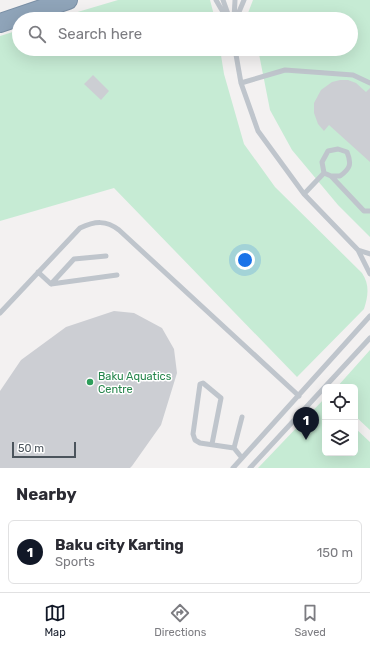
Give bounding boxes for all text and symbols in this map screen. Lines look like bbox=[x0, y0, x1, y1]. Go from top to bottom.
search box bbox=[12, 12, 358, 56]
icon: search bbox=[26, 23, 48, 45]
text: Search here bbox=[58, 25, 142, 43]
your location bbox=[235, 250, 255, 270]
place label: Baku Aquatics Centre bbox=[98, 370, 172, 396]
marker: Baku Aquatics Centre bbox=[85, 377, 95, 387]
map controls bbox=[322, 384, 358, 456]
button: locate bbox=[322, 384, 358, 420]
pin: 1 bbox=[293, 407, 319, 440]
button: layers bbox=[322, 420, 358, 456]
scale bar bbox=[12, 440, 76, 459]
text: 50 m bbox=[18, 442, 44, 455]
text: Nearby bbox=[16, 484, 77, 504]
text: Baku city Karting bbox=[55, 536, 184, 554]
text: 1 bbox=[27, 545, 33, 560]
text: 150 m bbox=[317, 545, 353, 560]
text: Sports bbox=[55, 554, 95, 569]
tab: Map bbox=[44, 602, 66, 639]
tab: Directions bbox=[154, 602, 206, 639]
tab: Saved bbox=[295, 602, 326, 639]

